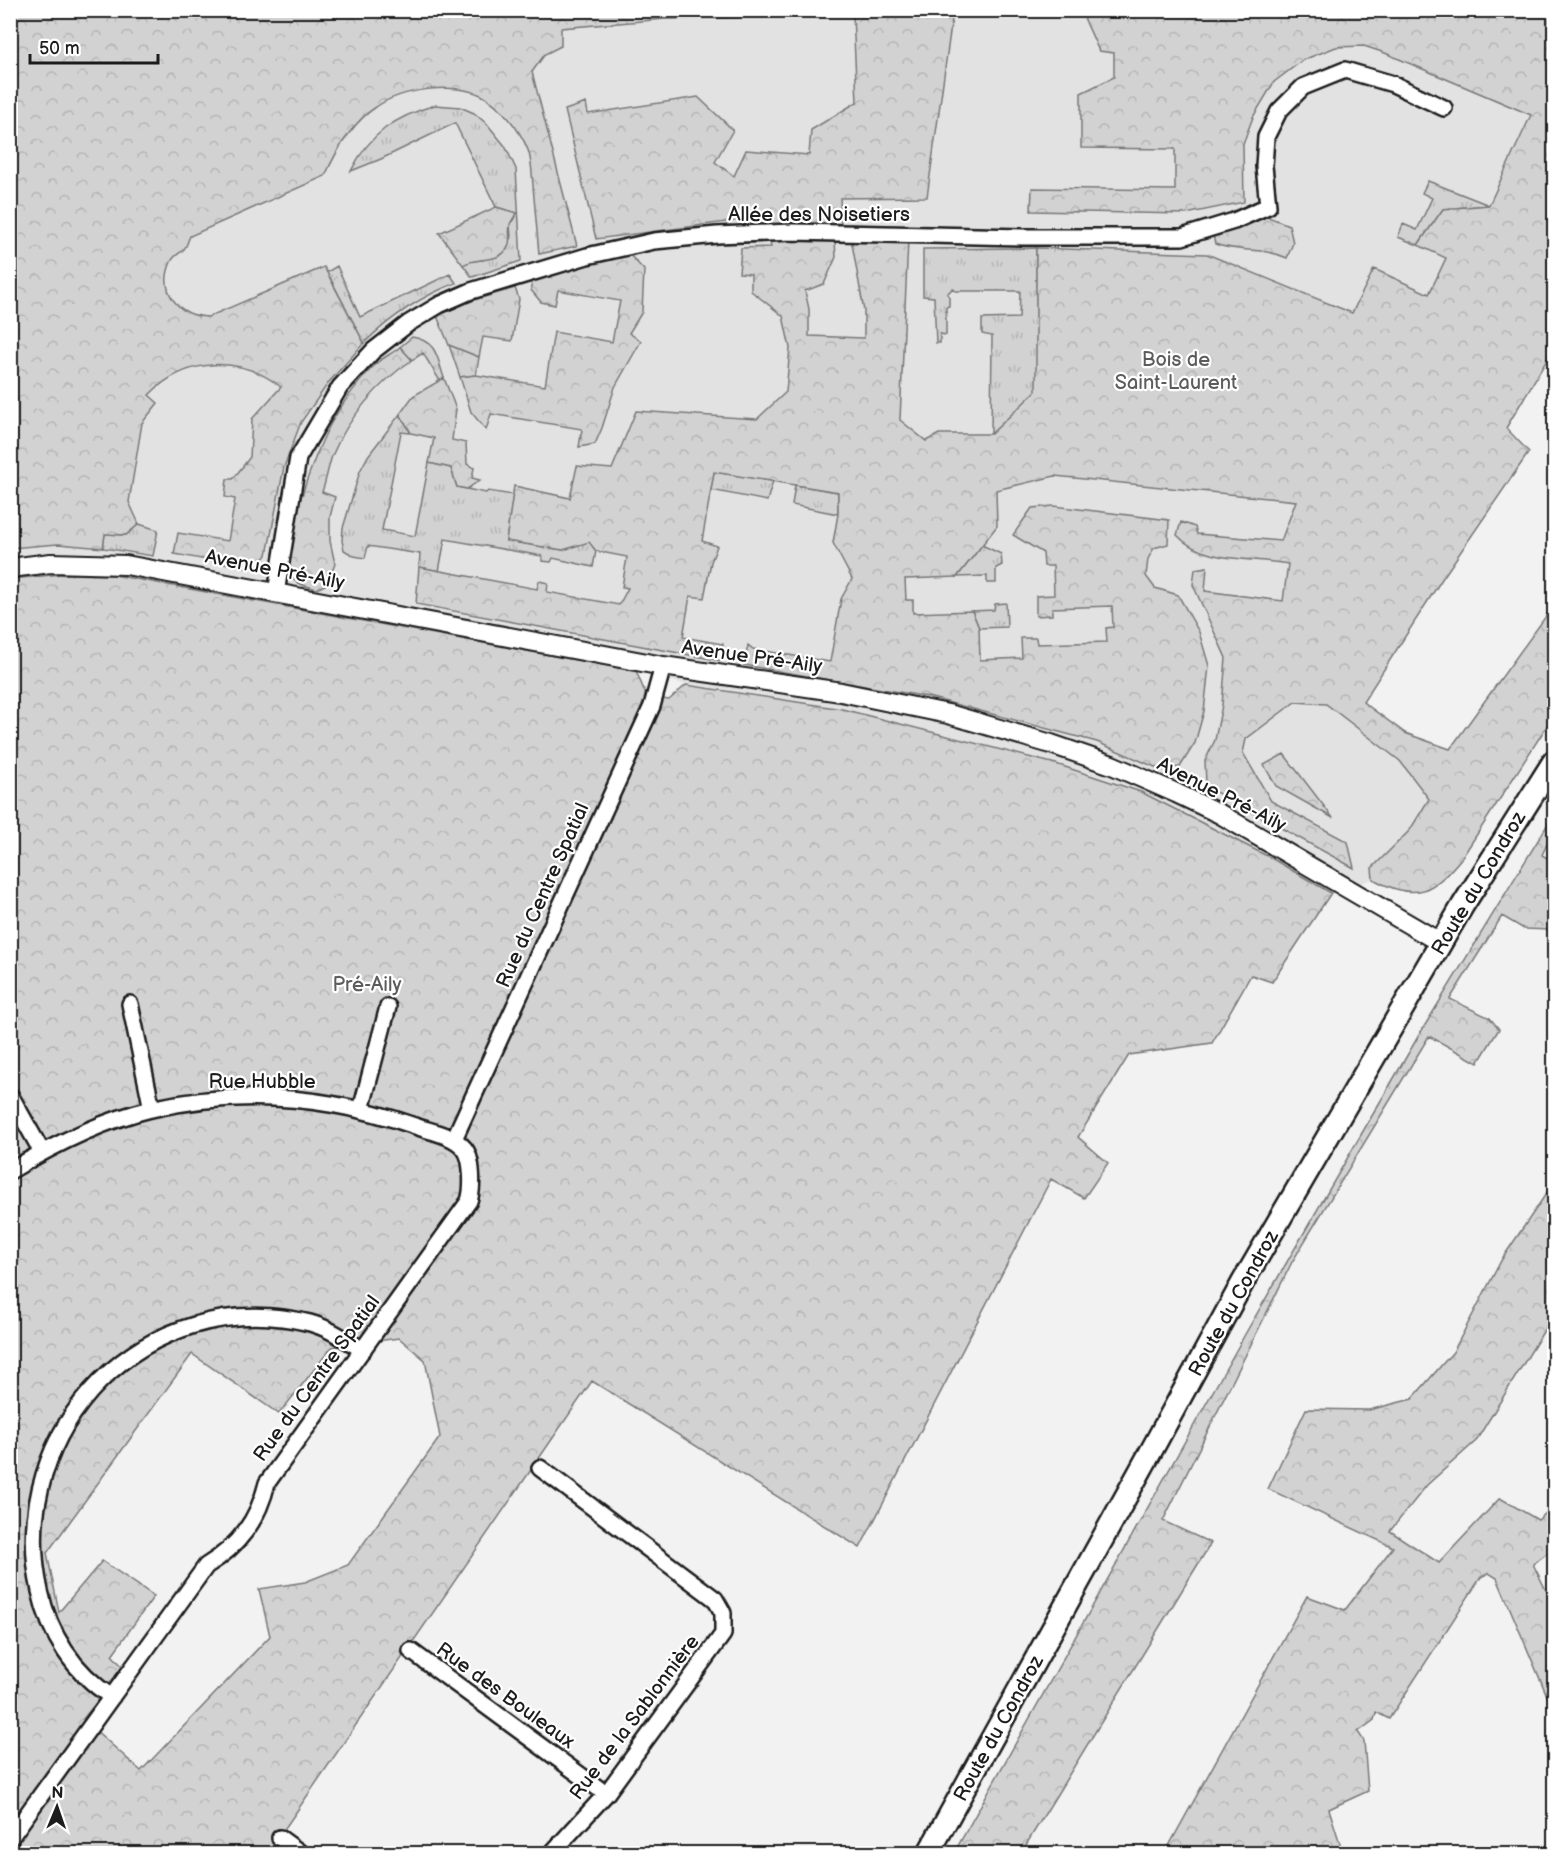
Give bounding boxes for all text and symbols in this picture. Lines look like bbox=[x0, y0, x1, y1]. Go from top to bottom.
scale bar bbox=[30, 27, 158, 65]
text: 50 m bbox=[39, 38, 80, 59]
street label: Allée des Noisetiers bbox=[728, 203, 910, 227]
park label: Bois de Saint-Laurent bbox=[1115, 348, 1237, 395]
street label: Avenue Pré-Aily bbox=[203, 545, 347, 595]
street label: Avenue Pré-Aily bbox=[680, 635, 824, 679]
street label: Avenue Pré-Aily bbox=[1153, 752, 1290, 838]
street label: Rue du Centre Spatial bbox=[491, 799, 594, 991]
street label: Route du Condroz bbox=[1427, 807, 1531, 960]
park label: Pré-Aily bbox=[333, 973, 401, 997]
street label: Rue Hubble bbox=[208, 1070, 316, 1094]
street label: Route du Condroz bbox=[1184, 1226, 1284, 1381]
street label: Rue du Centre Spatial bbox=[248, 1291, 385, 1466]
street label: Rue de la Sablonnière bbox=[565, 1630, 705, 1805]
street label: Rue des Bouleaux bbox=[432, 1638, 580, 1754]
street label: Route du Condroz bbox=[949, 1651, 1049, 1806]
north arrow bbox=[27, 1777, 87, 1837]
text: N bbox=[51, 1784, 64, 1803]

